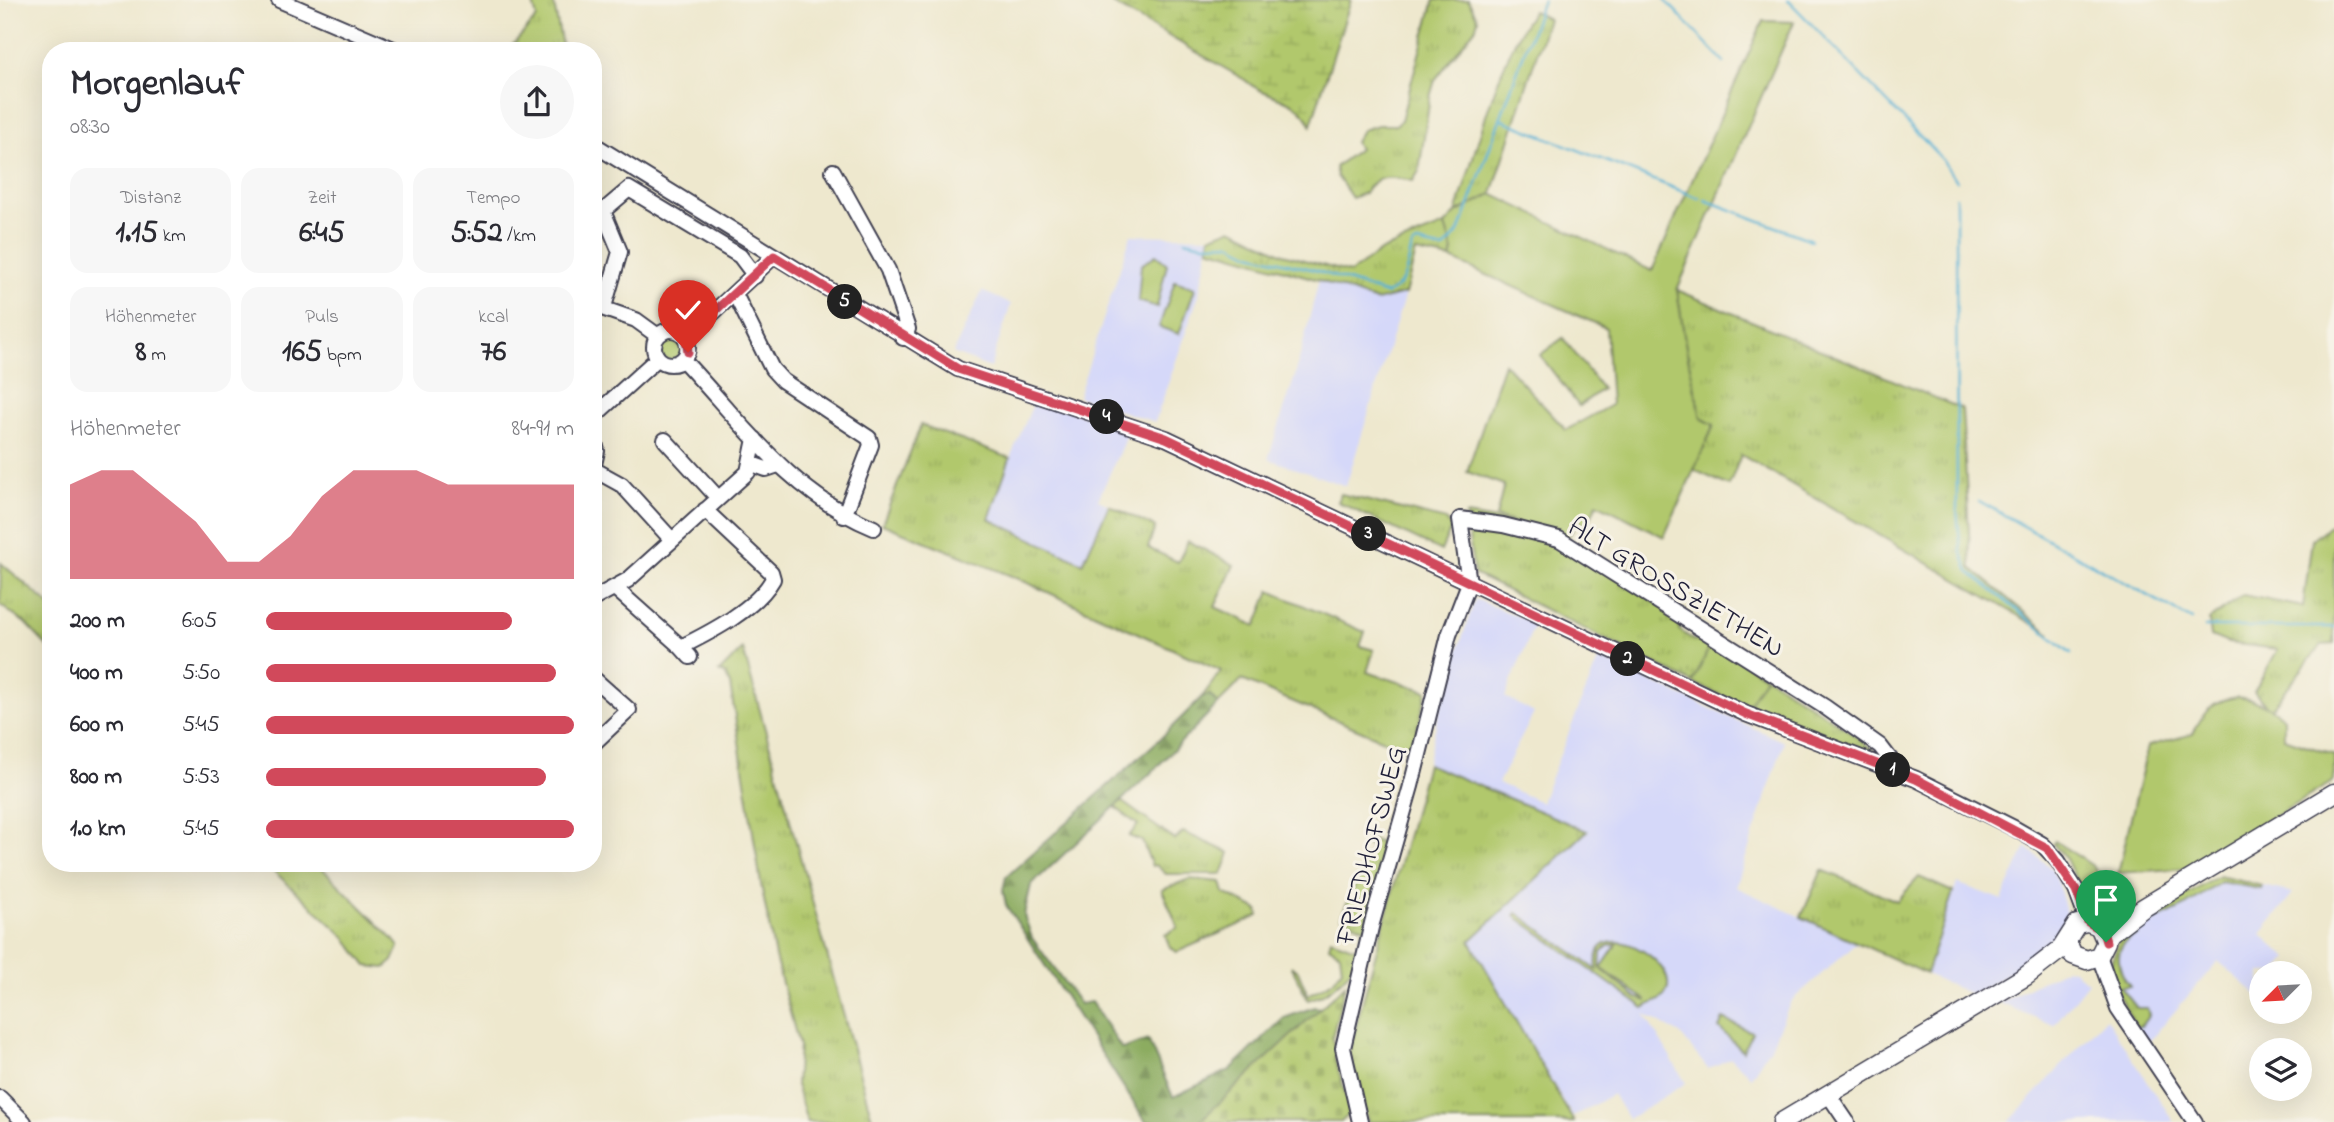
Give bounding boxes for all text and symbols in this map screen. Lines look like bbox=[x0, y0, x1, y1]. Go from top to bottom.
text: Morgenlauf bbox=[70, 57, 244, 113]
button: share bbox=[500, 65, 574, 139]
text: 08:30 bbox=[70, 111, 110, 144]
text: Distanz bbox=[120, 185, 181, 212]
text: Zeit bbox=[307, 185, 337, 212]
text: Tempo bbox=[466, 185, 521, 212]
text: 1.15 bbox=[116, 212, 158, 256]
text: 6:45 bbox=[299, 212, 345, 256]
text: 5:52 bbox=[451, 212, 502, 256]
text: km bbox=[158, 223, 186, 250]
text: /km bbox=[502, 223, 536, 250]
pin bbox=[658, 280, 718, 352]
pin: 5 bbox=[828, 284, 862, 320]
text: 5 bbox=[839, 288, 850, 315]
icon: check bbox=[669, 291, 707, 329]
text: Höhenmeter bbox=[105, 304, 196, 331]
text: Puls bbox=[305, 304, 339, 331]
text: kcal bbox=[478, 304, 508, 331]
text: 8 bbox=[135, 331, 147, 375]
text: 165 bbox=[282, 331, 322, 375]
text: 76 bbox=[481, 331, 506, 375]
text: m bbox=[147, 342, 166, 369]
text: bpm bbox=[322, 342, 362, 369]
pin: 4 bbox=[1090, 400, 1124, 434]
text: 4 bbox=[1103, 403, 1110, 430]
text: Höhenmeter bbox=[70, 413, 181, 446]
text: 84–91 m bbox=[511, 413, 574, 446]
street label: ALT GROSSZIETHEN bbox=[1559, 508, 1791, 670]
pin: 3 bbox=[1352, 516, 1386, 552]
text: 3 bbox=[1365, 520, 1372, 547]
text: 200 m bbox=[70, 605, 125, 638]
text: 6:05 bbox=[182, 605, 217, 638]
pin: 2 bbox=[1610, 642, 1646, 676]
text: 2 bbox=[1623, 645, 1632, 672]
text: 400 m bbox=[70, 657, 123, 690]
text: 5:50 bbox=[182, 657, 220, 690]
text: 600 m bbox=[70, 709, 124, 742]
text: 5:45 bbox=[182, 709, 220, 742]
street label: FRIEDHOFSWEG bbox=[1326, 742, 1419, 951]
pin: 1 bbox=[1876, 752, 1910, 788]
text: 1 bbox=[1889, 756, 1896, 783]
text: 800 m bbox=[70, 761, 122, 794]
text: 5:53 bbox=[182, 761, 220, 794]
text: 1.0 km bbox=[70, 813, 126, 846]
text: 5:45 bbox=[182, 813, 220, 846]
pin bbox=[2076, 870, 2136, 942]
icon: arrive bbox=[2087, 881, 2125, 919]
north arrow bbox=[2249, 961, 2312, 1024]
map controls bbox=[2249, 961, 2312, 1101]
button: layers bbox=[2249, 1038, 2312, 1101]

